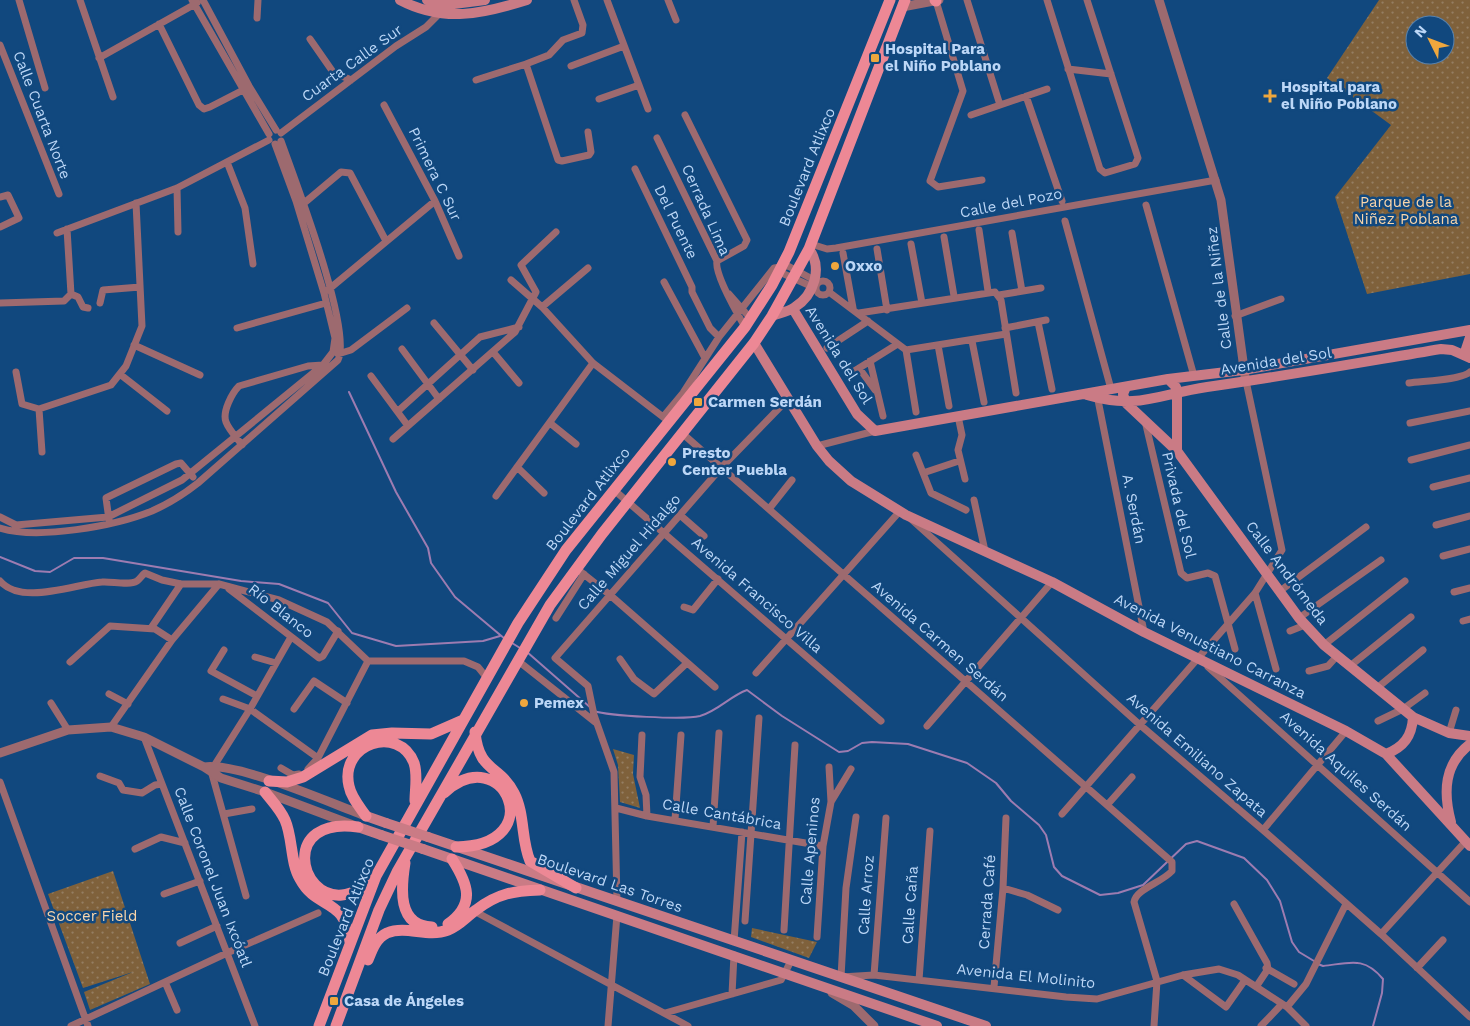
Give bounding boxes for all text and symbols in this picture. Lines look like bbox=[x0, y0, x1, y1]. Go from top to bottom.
north arrow bbox=[1405, 15, 1455, 65]
street label: Cuarta Calle Sur bbox=[298, 20, 406, 106]
text: N bbox=[1411, 22, 1430, 41]
place label: Hospital Para el Niño Poblano bbox=[885, 40, 1001, 75]
street label: Calle Cuarta Norte bbox=[9, 49, 75, 181]
marker: Hospital Para el Niño Poblano bbox=[869, 52, 881, 64]
place label: Hospital para el Niño Poblano bbox=[1281, 78, 1397, 113]
marker: Hospital para el Niño Poblano bbox=[1263, 89, 1277, 103]
street label: Boulevard Atlixco bbox=[775, 105, 839, 229]
street label: Primera C Sur bbox=[405, 124, 465, 224]
street label: Cerrada Lima bbox=[678, 162, 734, 259]
street label: Del Puente bbox=[650, 182, 702, 262]
street label: Calle del Pozo bbox=[958, 184, 1064, 222]
park label: Parque de la Niñez Poblana bbox=[1354, 193, 1459, 228]
street label: Calle de la Niñez bbox=[1203, 226, 1235, 350]
place label: Oxxo bbox=[845, 257, 882, 275]
marker: Oxxo bbox=[829, 260, 841, 272]
street label: Avenida del Sol bbox=[802, 303, 877, 408]
street label: Avenida del Sol bbox=[1219, 343, 1333, 379]
place label: Carmen Serdán bbox=[708, 393, 822, 411]
marker: Carmen Serdán bbox=[692, 396, 704, 408]
street label: Boulevard Atlixco bbox=[542, 444, 634, 554]
place label: Presto Center Puebla bbox=[682, 444, 787, 479]
street label: Privada del Sol bbox=[1158, 450, 1200, 560]
marker: Presto Center Puebla bbox=[666, 456, 678, 468]
street label: A. Serdán bbox=[1118, 473, 1150, 545]
street label: Calle Miguel Hidalgo bbox=[574, 490, 684, 614]
street label: Calle Andrómeda bbox=[1242, 517, 1332, 629]
street label: Avenida Francisco Villa bbox=[688, 533, 827, 657]
street label: Avenida Carmen Serdán bbox=[868, 577, 1012, 705]
street label: Río Blanco bbox=[245, 580, 317, 642]
street label: Avenida Venustiano Carranza bbox=[1111, 590, 1309, 703]
street label: Avenida Emiliano Zapata bbox=[1123, 689, 1271, 821]
place label: Pemex bbox=[534, 694, 584, 712]
marker: Pemex bbox=[518, 697, 530, 709]
street label: Avenida Aquiles Serdán bbox=[1276, 707, 1416, 835]
street label: Calle Coronel Juan Ixcóatl bbox=[170, 784, 256, 970]
street label: Calle Cantábrica bbox=[661, 795, 784, 833]
street label: Calle Apeninos bbox=[796, 796, 824, 906]
street label: Boulevard Las Torres bbox=[535, 850, 685, 916]
street label: Cerrada Café bbox=[975, 854, 999, 950]
street label: Boulevard Atlixco bbox=[314, 855, 378, 979]
street label: Calle Arroz bbox=[854, 855, 878, 935]
street label: Calle Caña bbox=[898, 865, 922, 945]
park label: Soccer Field bbox=[47, 907, 137, 925]
street label: Avenida El Molinito bbox=[956, 960, 1096, 992]
place label: Casa de Ángeles bbox=[344, 992, 464, 1010]
marker: Casa de Ángeles bbox=[328, 995, 340, 1007]

